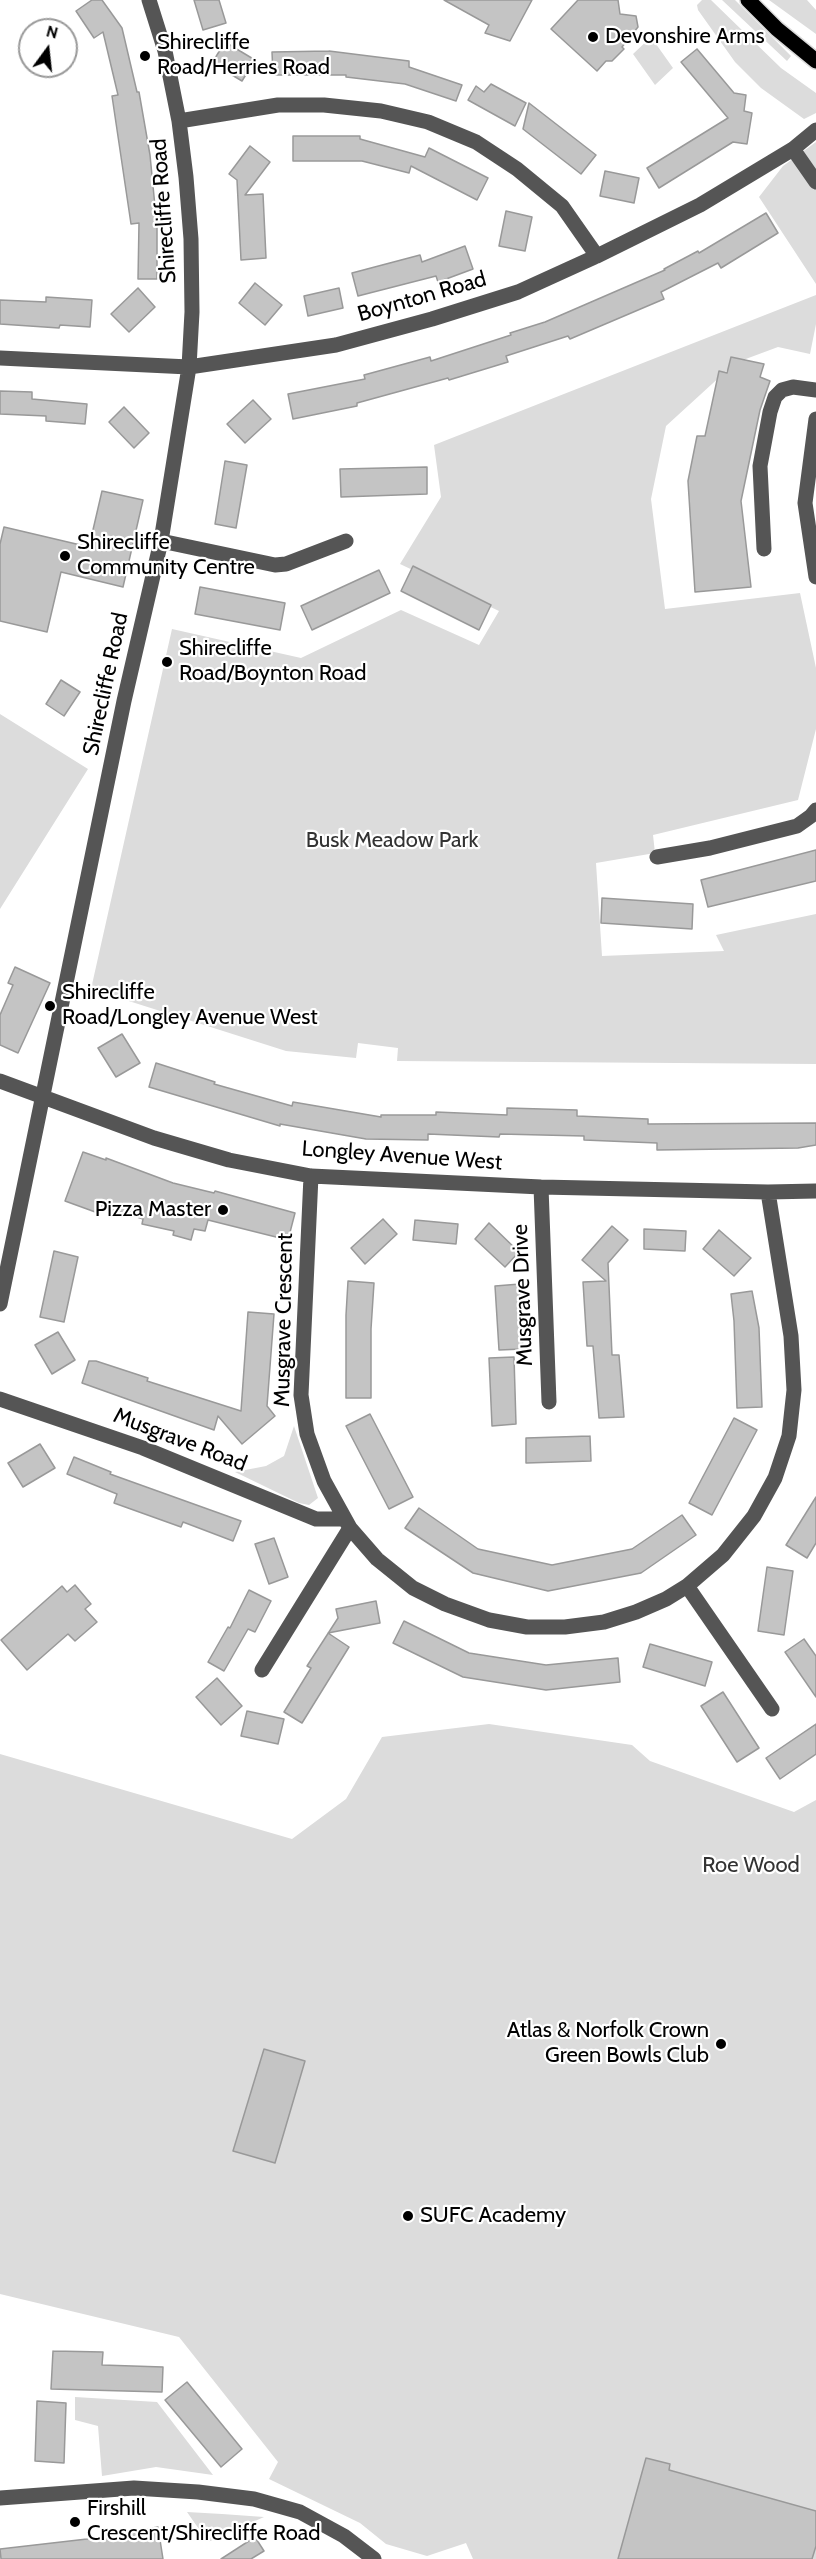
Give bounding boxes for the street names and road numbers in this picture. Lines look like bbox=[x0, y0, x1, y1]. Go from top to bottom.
street label: Shirecliffe Road bbox=[146, 138, 182, 284]
street label: Boynton Road bbox=[355, 266, 489, 328]
street label: Shirecliffe Road bbox=[78, 610, 134, 758]
street label: Longley Avenue West bbox=[301, 1136, 503, 1176]
street label: Musgrave Drive bbox=[507, 1223, 539, 1367]
street label: Musgrave Crescent bbox=[269, 1233, 299, 1407]
street label: Musgrave Road bbox=[110, 1402, 250, 1478]

